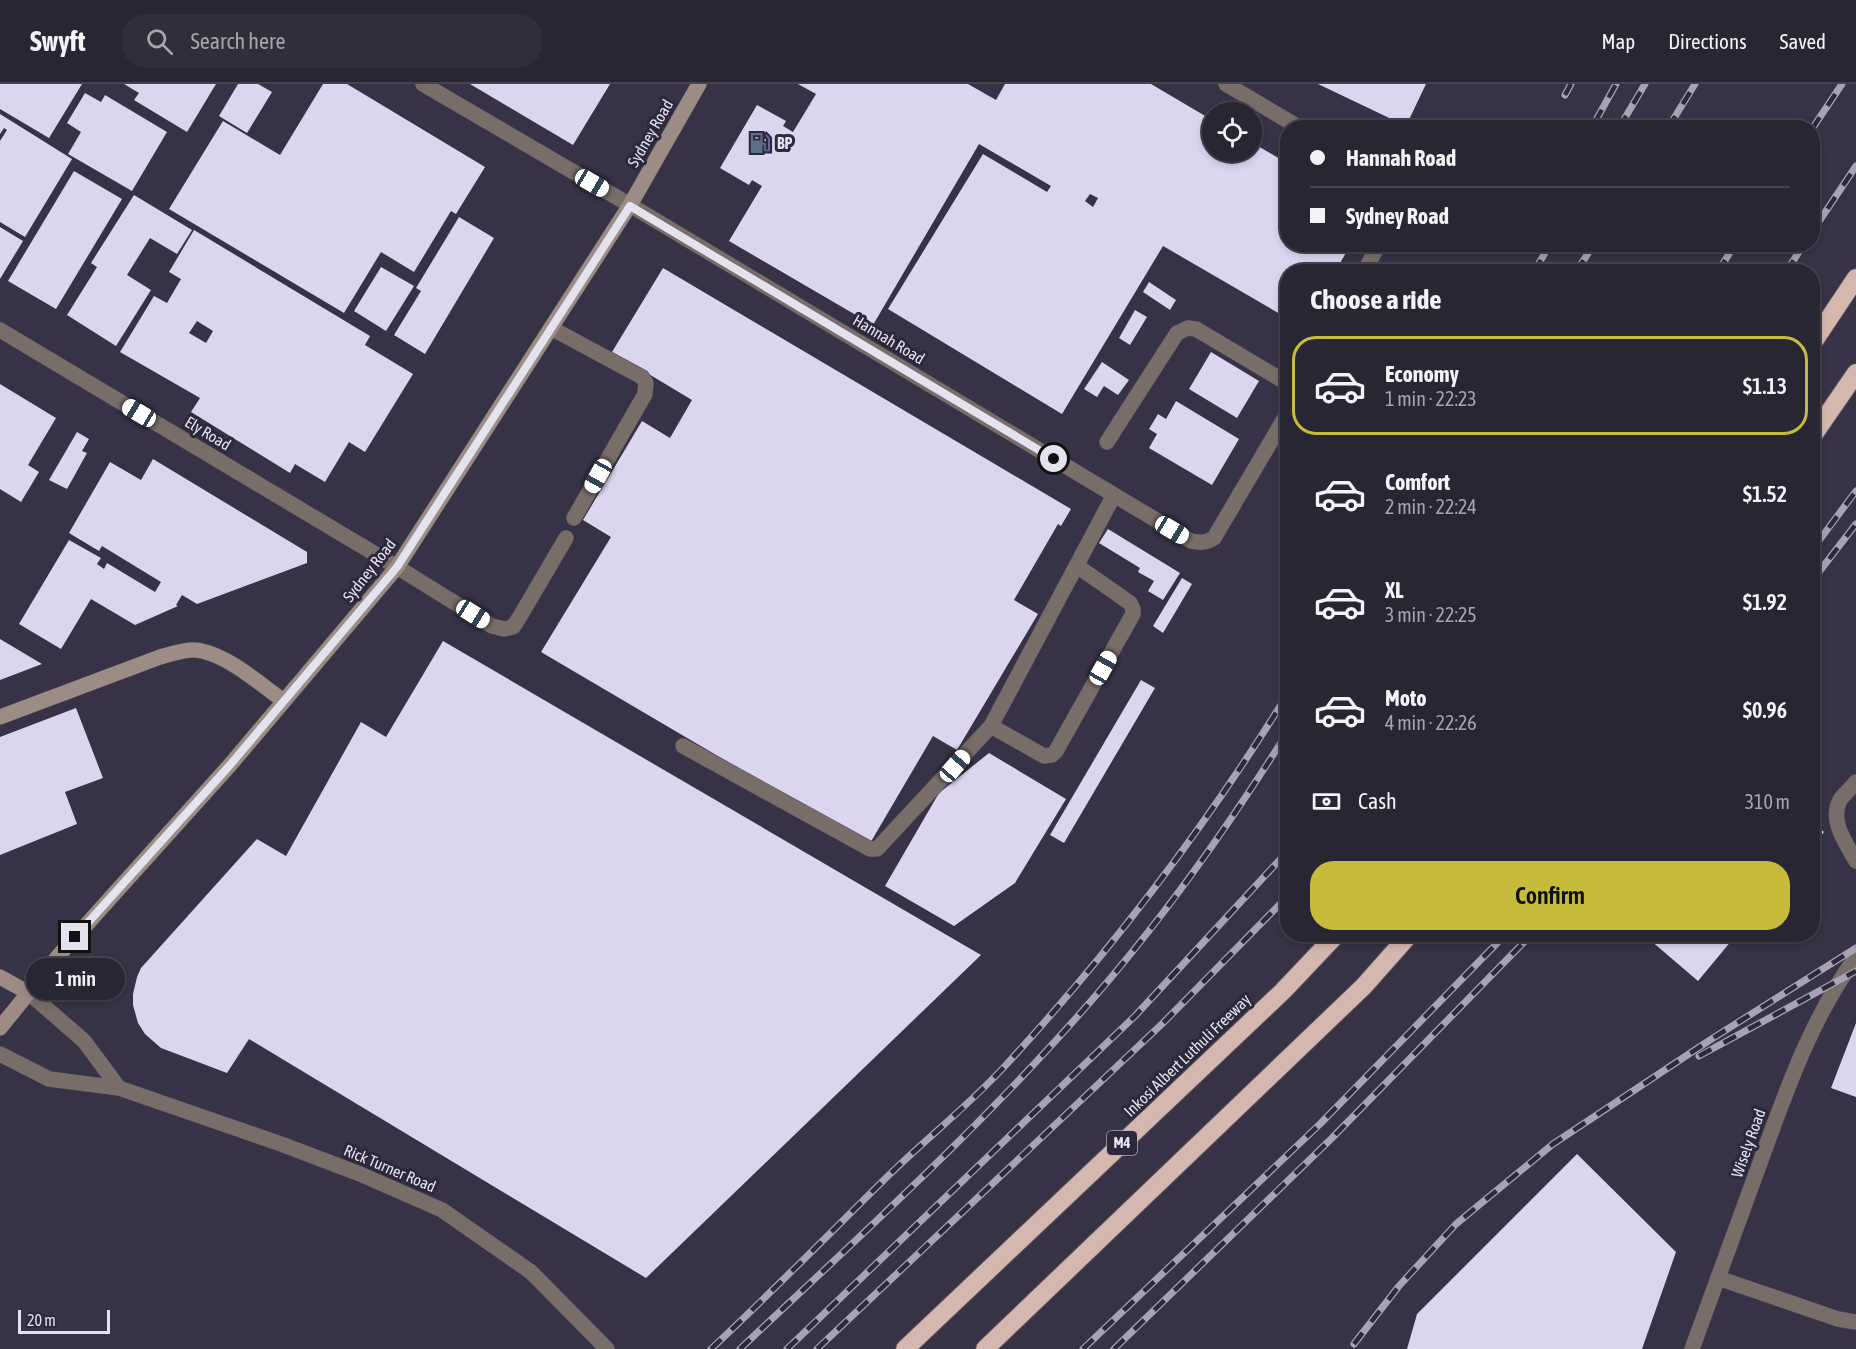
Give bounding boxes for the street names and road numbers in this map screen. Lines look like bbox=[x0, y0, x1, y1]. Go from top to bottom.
street label: Sydney Road bbox=[624, 96, 677, 170]
street label: Hannah Road bbox=[850, 311, 928, 367]
street label: Ely Road bbox=[181, 412, 234, 455]
street label: Sydney Road bbox=[339, 535, 400, 606]
street label: Inkosi Albert Luthuli Freeway bbox=[1120, 990, 1255, 1121]
street label: Wisely Road bbox=[1727, 1106, 1770, 1180]
road number: M4 bbox=[1107, 1131, 1137, 1155]
street label: Rick Turner Road bbox=[341, 1141, 439, 1195]

